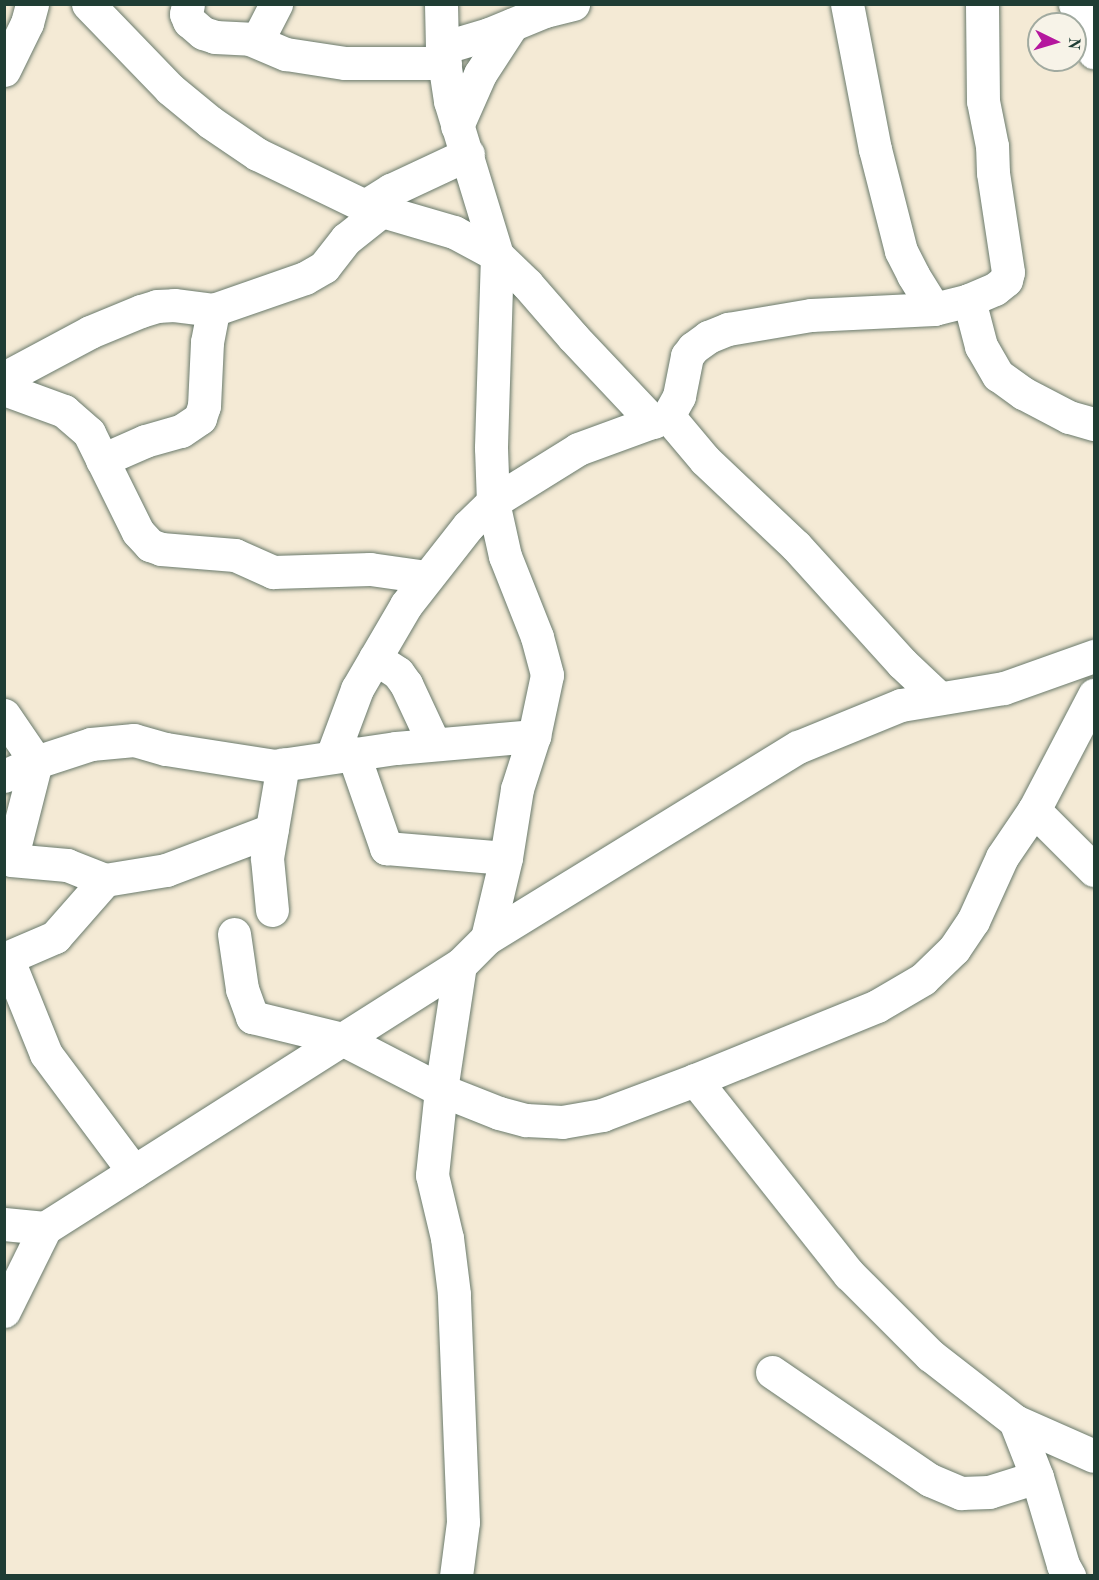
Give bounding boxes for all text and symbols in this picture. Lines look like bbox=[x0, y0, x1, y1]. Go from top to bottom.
north arrow bbox=[1027, 12, 1087, 72]
text: N bbox=[1064, 37, 1081, 50]

